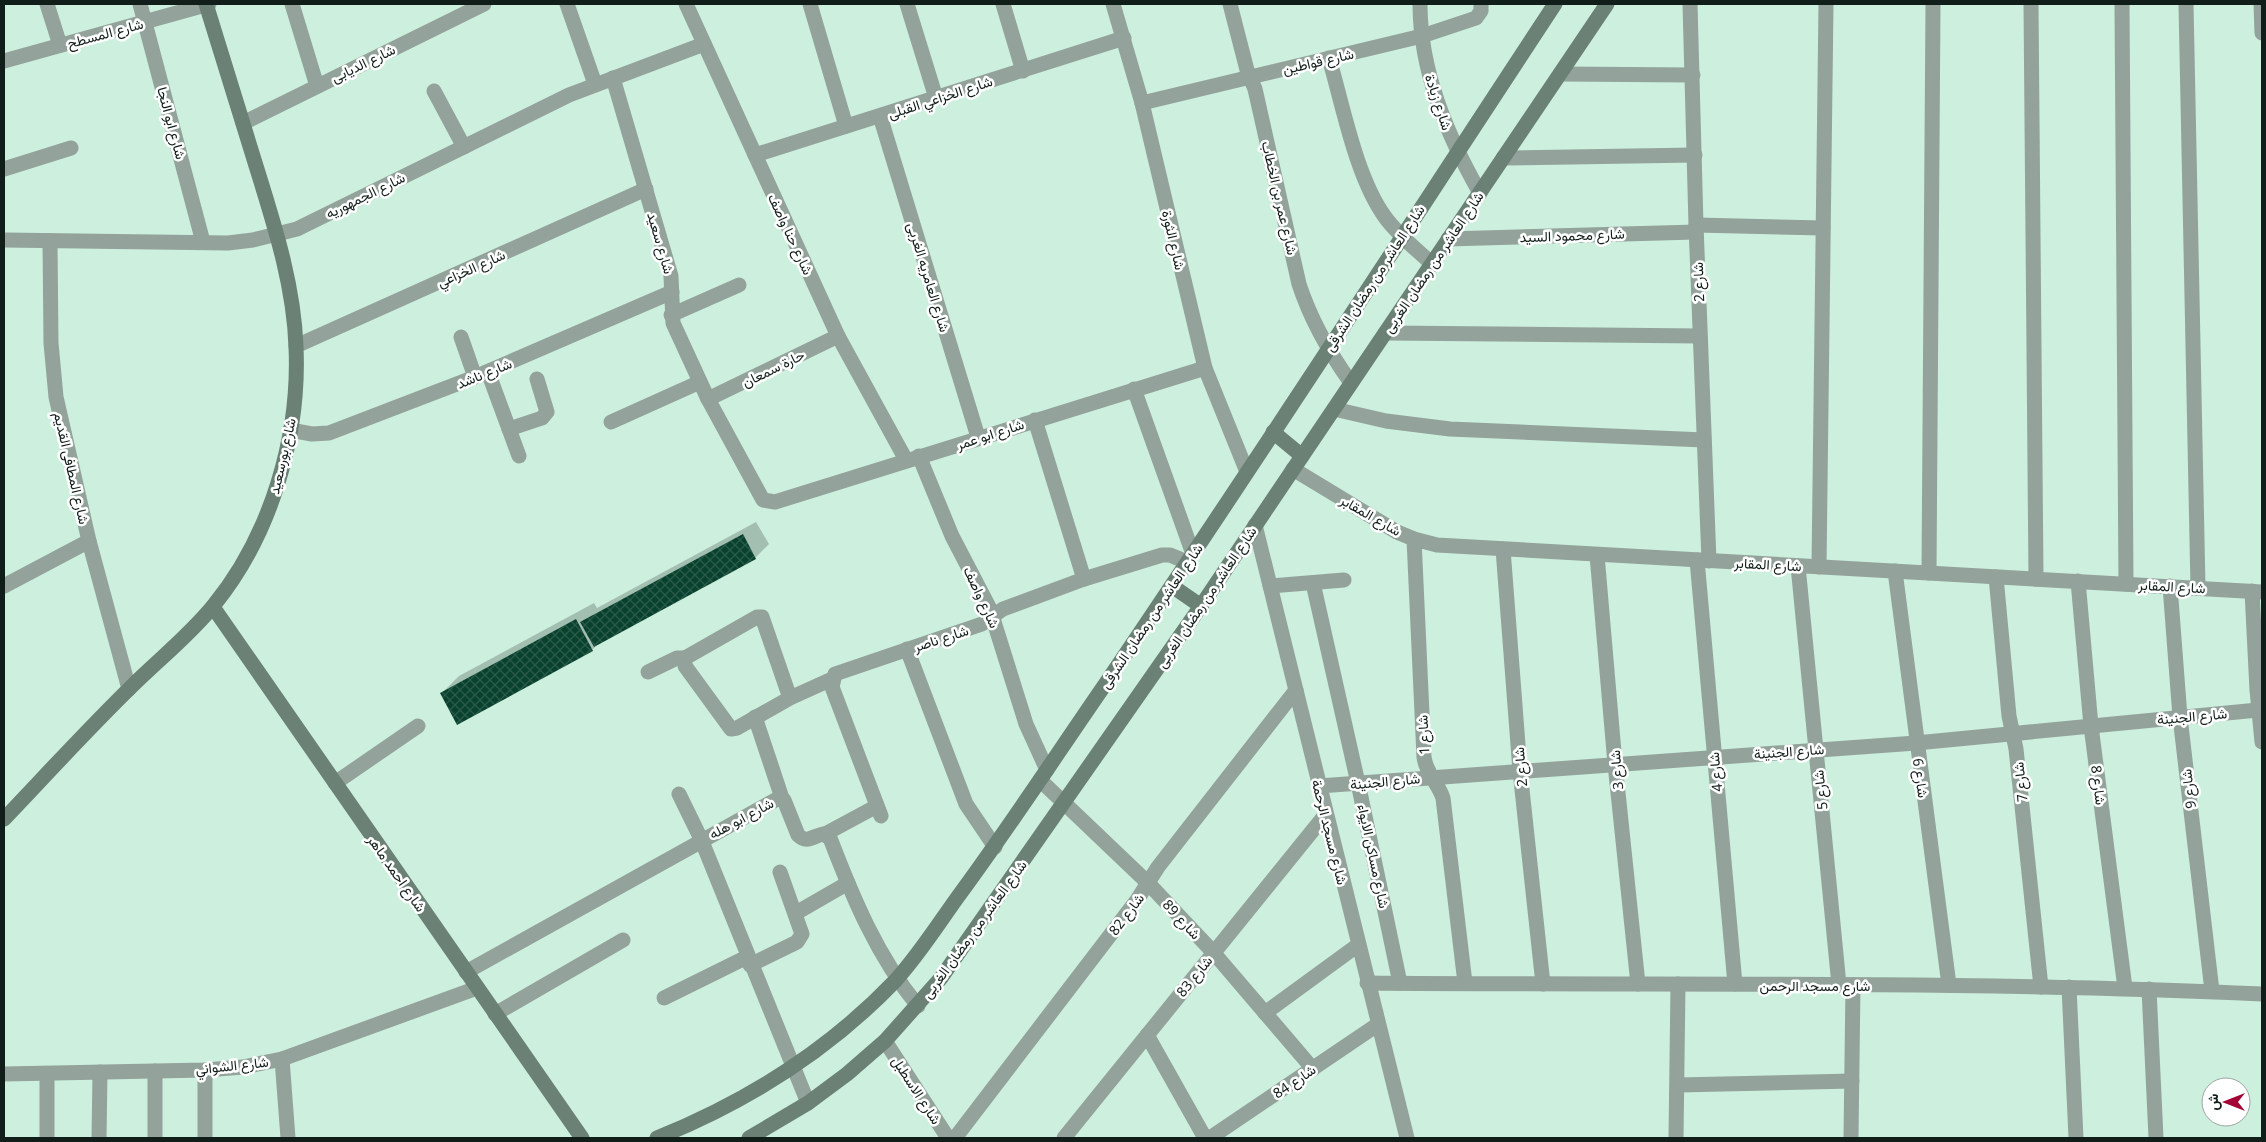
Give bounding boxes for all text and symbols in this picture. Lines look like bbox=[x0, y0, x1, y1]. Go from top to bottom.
street label: شارع المسطح bbox=[65, 14, 146, 54]
street label: شارع الديابى bbox=[328, 39, 399, 88]
street label: شارع قواطين bbox=[1281, 44, 1356, 80]
street label: شارع الخزاعي القبلى bbox=[885, 71, 996, 126]
street label: شارع زيادة bbox=[1419, 72, 1457, 133]
street label: شارع ابو النجا bbox=[151, 85, 191, 162]
street label: شارع عمر بن الخطاب bbox=[1256, 139, 1302, 257]
street label: شارع الجمهوريه bbox=[322, 168, 409, 224]
street label: شارع العاشر من رمضان الغربى bbox=[1378, 188, 1489, 338]
street label: شارع حنا واصف bbox=[762, 190, 818, 278]
street label: شارع العاشر من رمضان الشرقى bbox=[1319, 201, 1430, 356]
street label: شارع الثورة bbox=[1156, 208, 1190, 272]
street label: شارع سعيد bbox=[641, 210, 679, 277]
street label: شارع العامريه الغربى bbox=[901, 220, 955, 335]
street label: شارع محمود السيد bbox=[1519, 224, 1625, 248]
street label: شارع الخزاعي bbox=[434, 245, 509, 294]
street label: شارع 2 bbox=[1688, 262, 1710, 302]
street label: حارة سمعان bbox=[739, 345, 807, 391]
street label: شارع ناشد bbox=[454, 353, 515, 395]
street label: شارع المطافى القديم bbox=[48, 410, 94, 526]
street label: شارع ابو عمر bbox=[953, 414, 1027, 456]
street label: شارع بورسعيد bbox=[264, 416, 302, 496]
street label: شارع المقابر bbox=[1335, 489, 1405, 542]
street label: شارع العاشر من رمضان الغربى bbox=[1151, 523, 1262, 673]
street label: شارع العاشر من رمضان الشرقى bbox=[1095, 540, 1208, 693]
street label: شارع المقابر bbox=[1733, 553, 1802, 577]
street label: شارع واصف bbox=[958, 563, 1005, 632]
street label: شارع المقابر bbox=[2137, 575, 2206, 599]
street label: شارع ناصر bbox=[910, 620, 971, 658]
street label: شارع الجنينة bbox=[2156, 703, 2228, 731]
street label: شارع 1 bbox=[1412, 715, 1436, 755]
street label: شارع الجنينة bbox=[1753, 739, 1825, 765]
street label: شارع 2 bbox=[1509, 746, 1533, 788]
street label: شارع 3 bbox=[1605, 749, 1629, 791]
street label: شارع 4 bbox=[1704, 751, 1728, 793]
street label: شارع 6 bbox=[1907, 757, 1933, 799]
street label: شارع 7 bbox=[2008, 761, 2034, 803]
street label: شارع 8 bbox=[2085, 764, 2111, 806]
street label: شارع الجنينة bbox=[1349, 768, 1421, 796]
street label: شارع 9 bbox=[2176, 768, 2202, 810]
street label: شارع 5 bbox=[1808, 769, 1834, 811]
street label: شارع مسجد الرحمة bbox=[1306, 777, 1352, 887]
street label: شارع ابو هله bbox=[705, 793, 778, 845]
street label: شارع مساكن الايواء bbox=[1352, 802, 1394, 910]
street label: شارع احمد ماهر bbox=[361, 830, 431, 916]
street label: شارع العاشر من رمضان الغربى bbox=[917, 856, 1032, 1003]
street label: شارع 82 bbox=[1104, 889, 1150, 940]
street label: شارع 89 bbox=[1157, 895, 1205, 944]
street label: شارع 83 bbox=[1172, 951, 1218, 1002]
street label: شارع مسجد الرحمن bbox=[1760, 976, 1870, 997]
street label: شارع الشواني bbox=[194, 1052, 270, 1081]
street label: شارع الاسطبل bbox=[886, 1052, 946, 1129]
street label: شارع 84 bbox=[1269, 1060, 1320, 1104]
north arrow bbox=[2201, 1077, 2251, 1127]
text: ش bbox=[2203, 1093, 2222, 1110]

